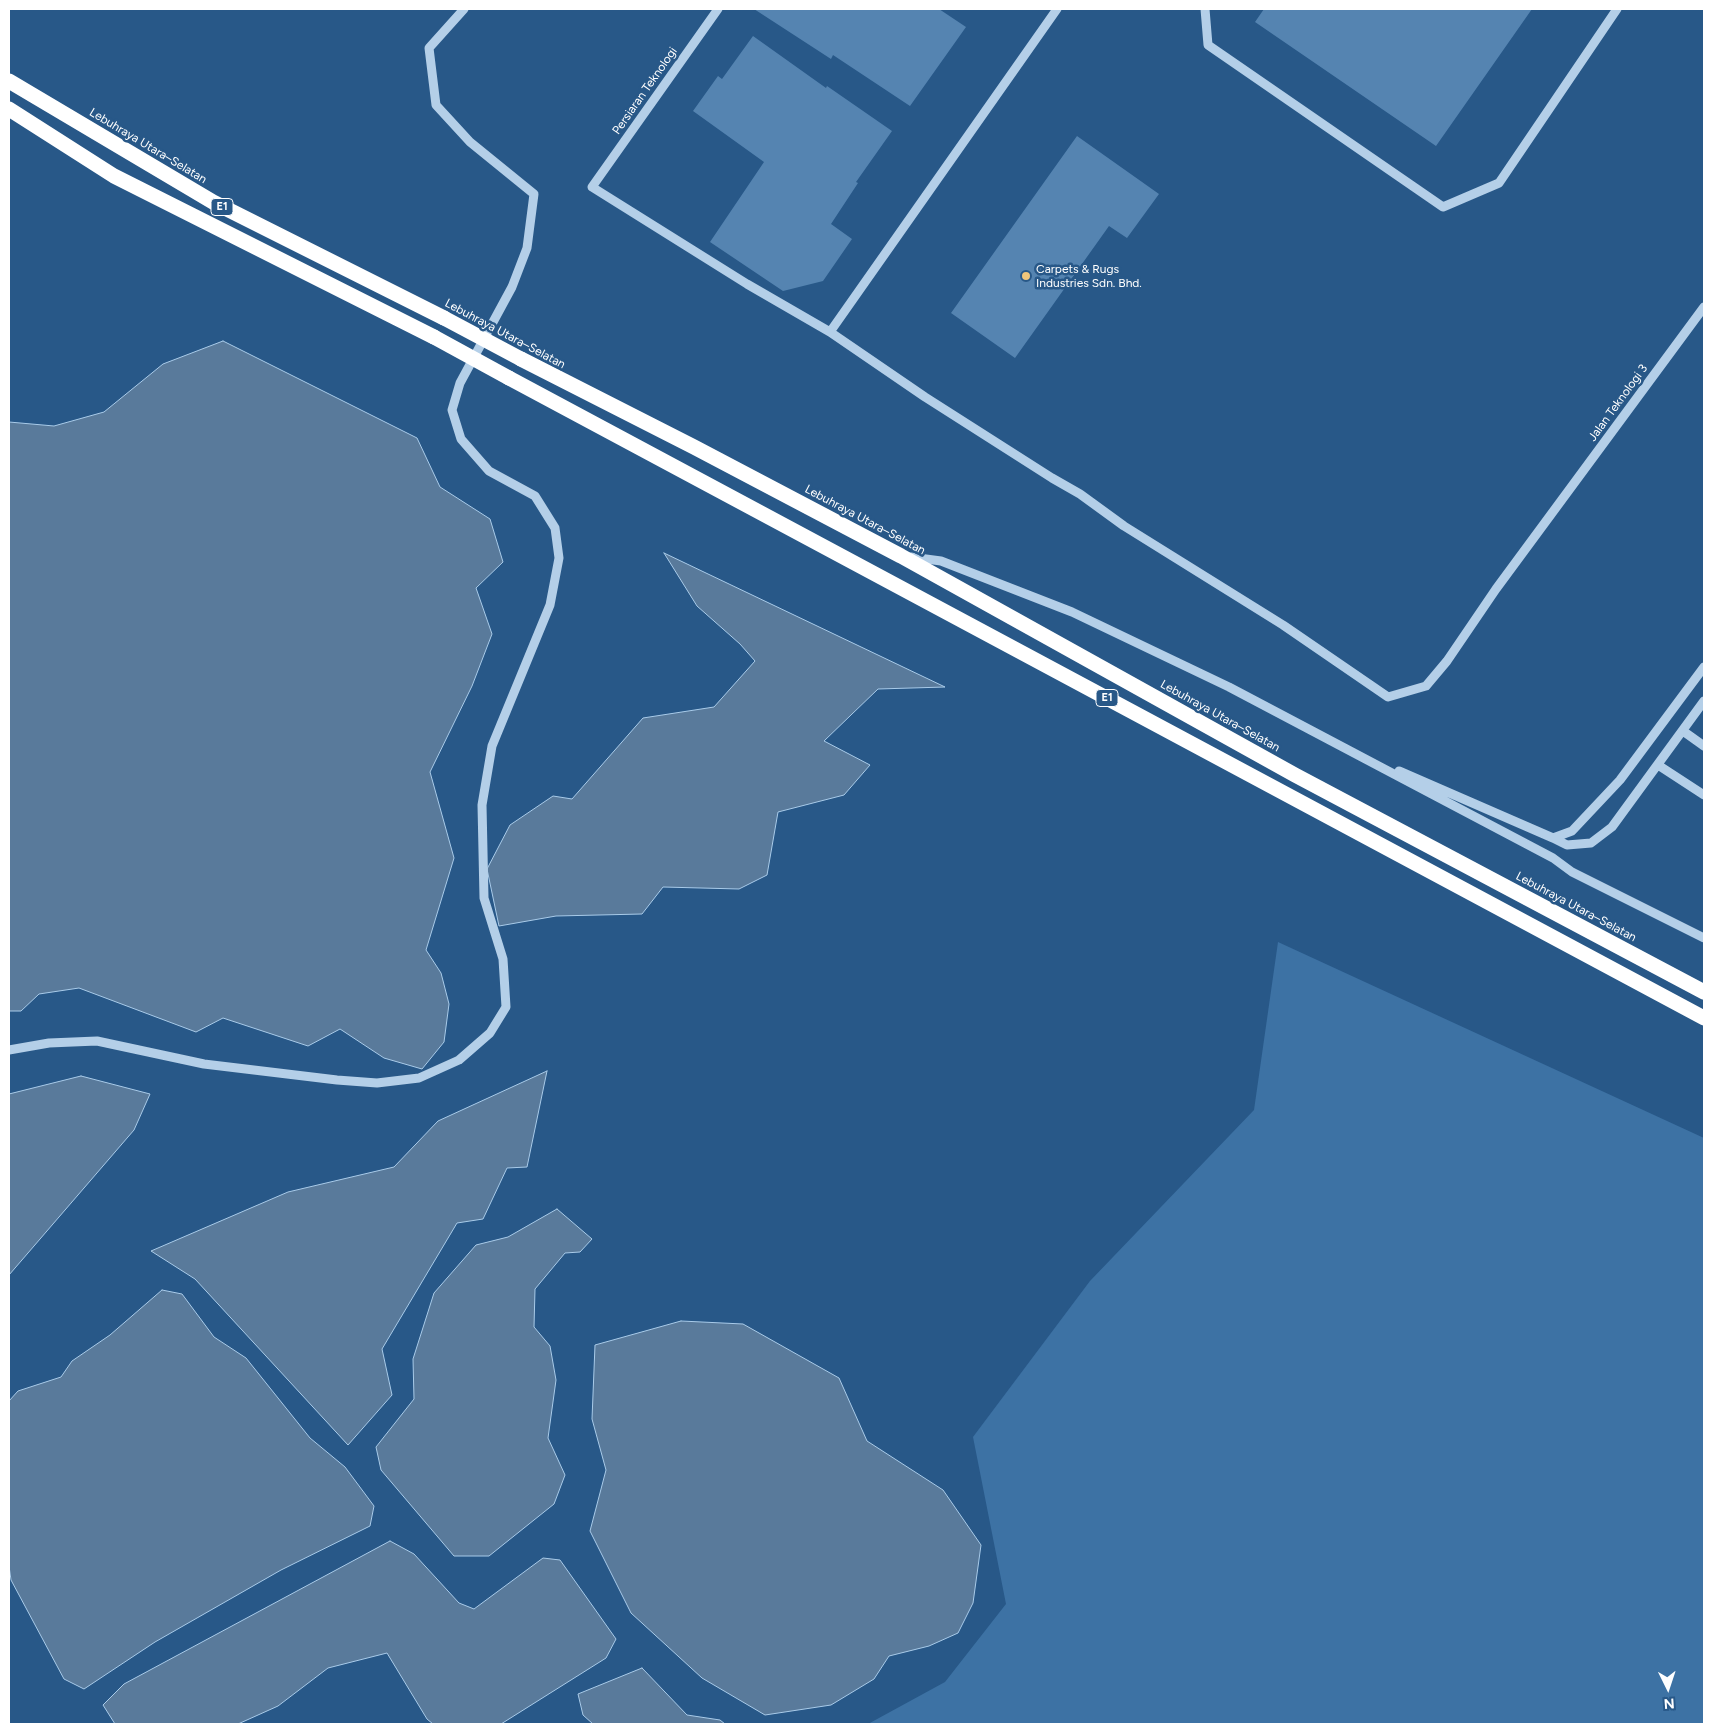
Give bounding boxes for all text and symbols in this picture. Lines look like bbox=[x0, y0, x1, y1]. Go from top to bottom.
street label: Persiaran Teknologi bbox=[610, 45, 680, 137]
street label: Lebuhraya Utara–Selatan bbox=[87, 105, 209, 187]
road number: E1 bbox=[211, 198, 233, 216]
place label: Carpets & Rugs Industries Sdn. Bhd. bbox=[1036, 262, 1142, 290]
marker: Carpets & Rugs Industries Sdn. Bhd. bbox=[1020, 270, 1032, 282]
street label: Lebuhraya Utara–Selatan bbox=[442, 296, 568, 372]
street label: Jalan Teknologi 3 bbox=[1585, 362, 1651, 444]
street label: Lebuhraya Utara–Selatan bbox=[802, 482, 928, 558]
street label: Lebuhraya Utara–Selatan bbox=[1158, 677, 1282, 755]
road number: E1 bbox=[1096, 690, 1118, 706]
street label: Lebuhraya Utara–Selatan bbox=[1513, 869, 1639, 945]
north arrow bbox=[1643, 1663, 1693, 1713]
text: N bbox=[1663, 1695, 1675, 1712]

